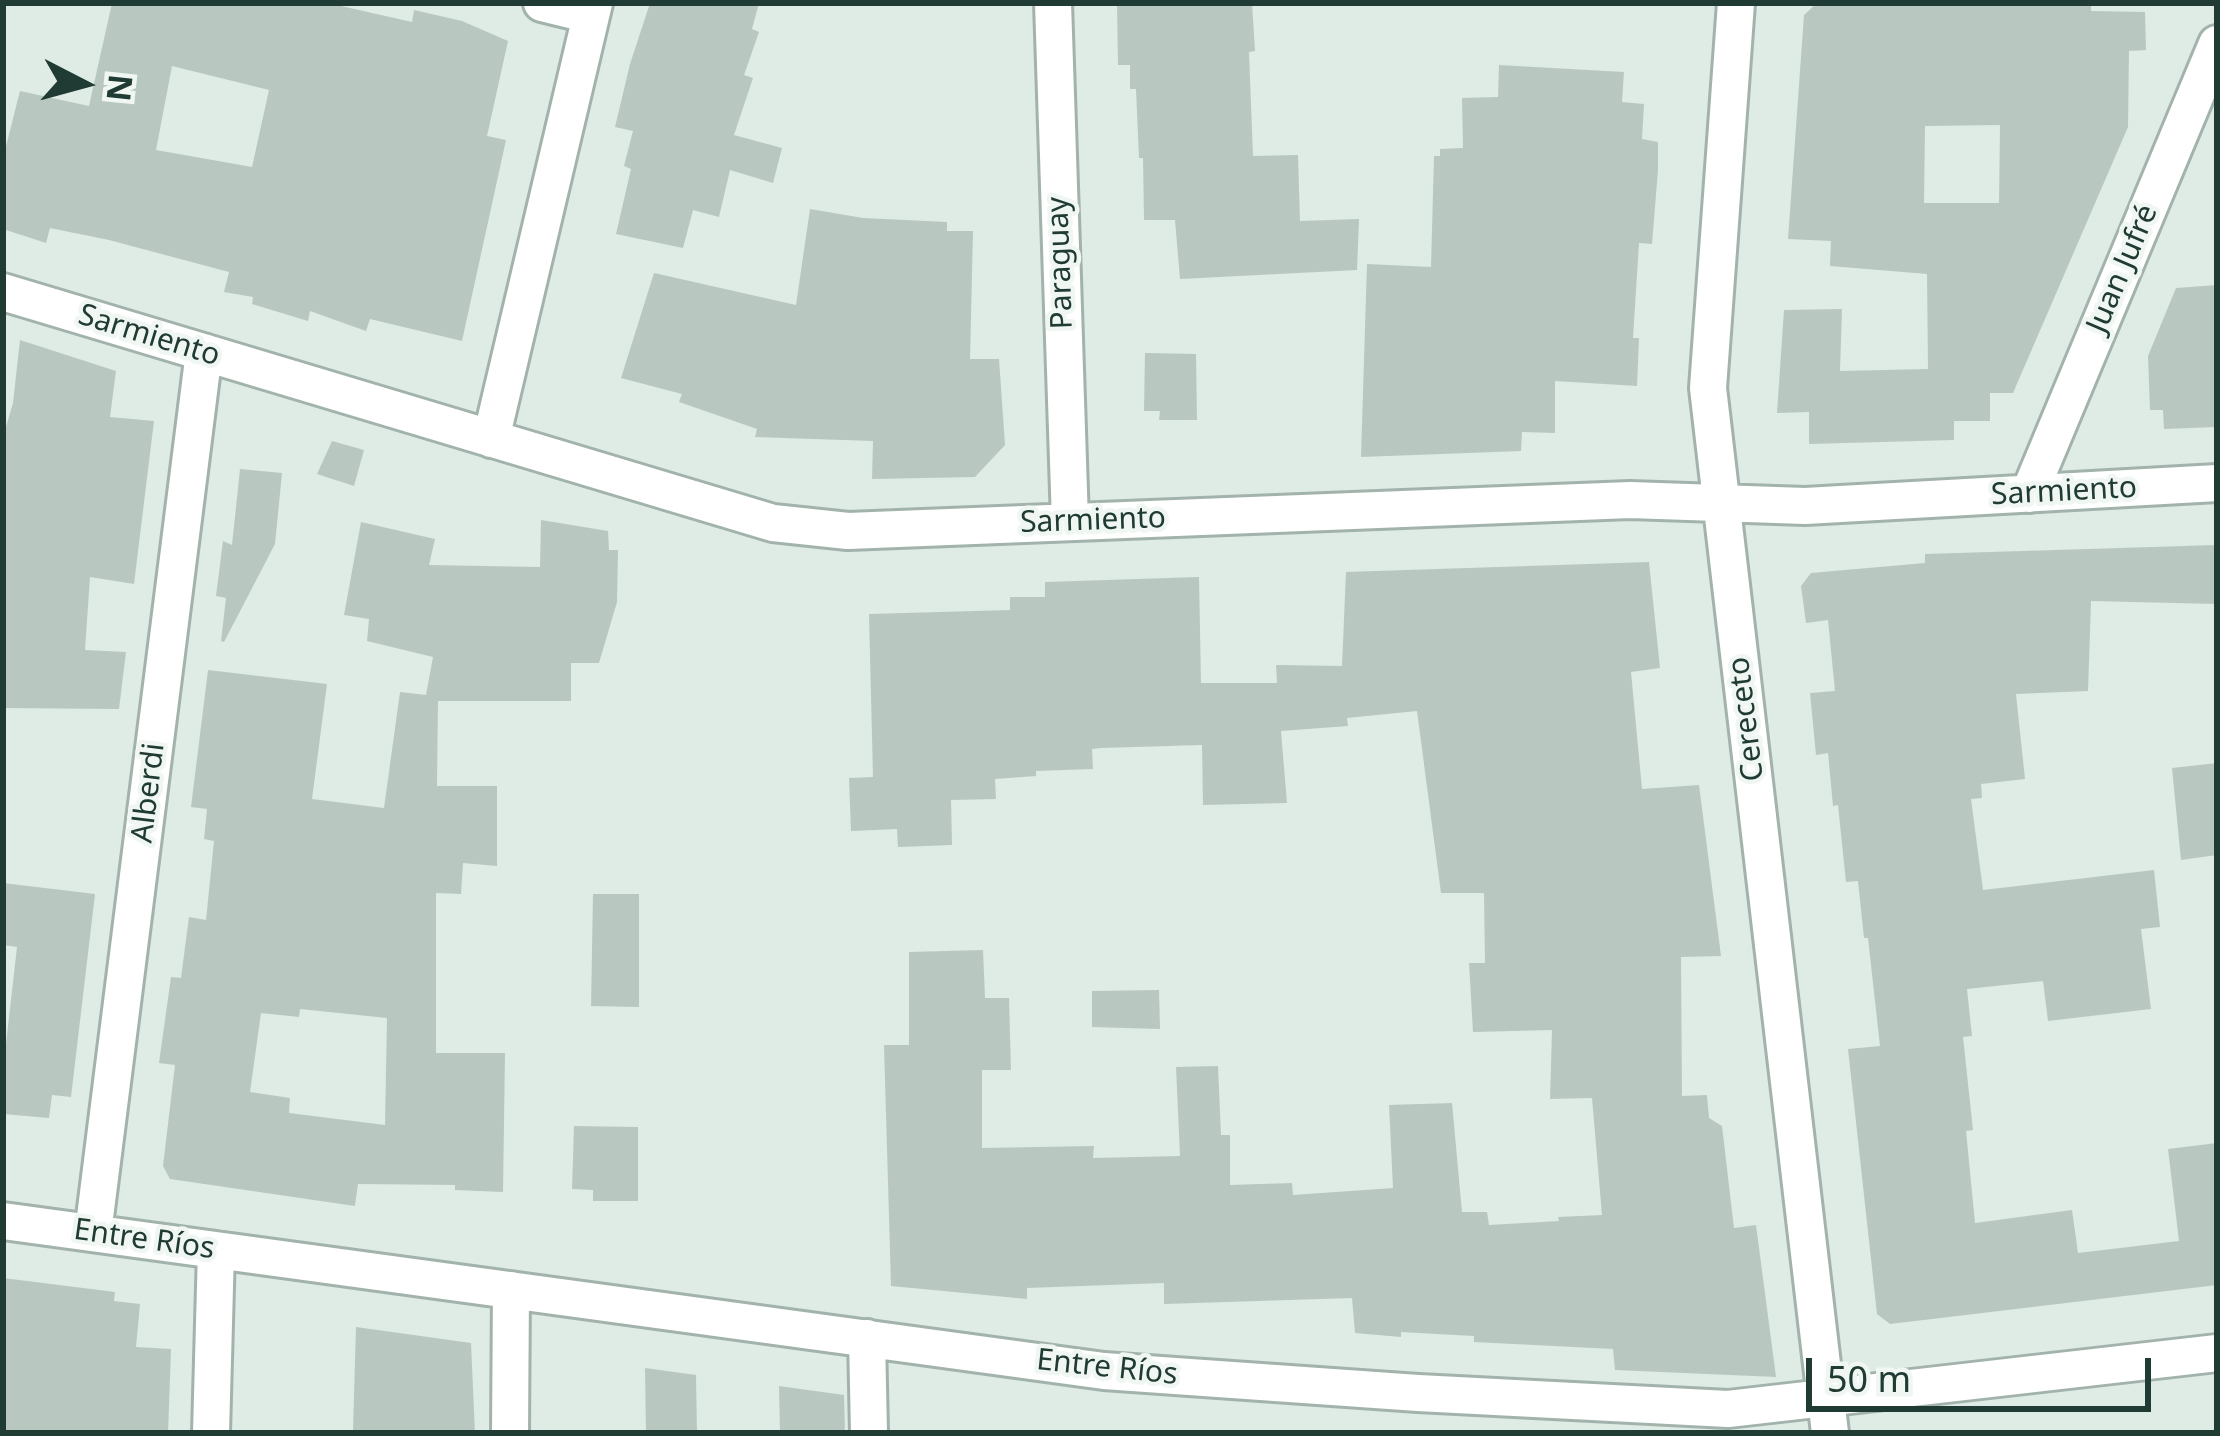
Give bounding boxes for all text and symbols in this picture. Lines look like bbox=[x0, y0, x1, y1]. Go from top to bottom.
north arrow bbox=[24, 24, 144, 144]
text: N bbox=[97, 72, 144, 104]
street label: Paraguay bbox=[1041, 196, 1081, 330]
street label: Juan Jufré bbox=[2080, 200, 2166, 338]
street label: Sarmiento bbox=[74, 297, 224, 375]
street label: Sarmiento bbox=[1990, 470, 2138, 514]
street label: Sarmiento bbox=[1019, 500, 1167, 542]
street label: Cereceto bbox=[1722, 655, 1772, 783]
street label: Alberdi bbox=[125, 741, 173, 845]
street label: Entre Ríos bbox=[71, 1212, 217, 1268]
scale bar bbox=[1812, 1334, 2157, 1408]
street label: Entre Ríos bbox=[1035, 1343, 1179, 1393]
text: 50 m bbox=[1827, 1354, 1911, 1403]

